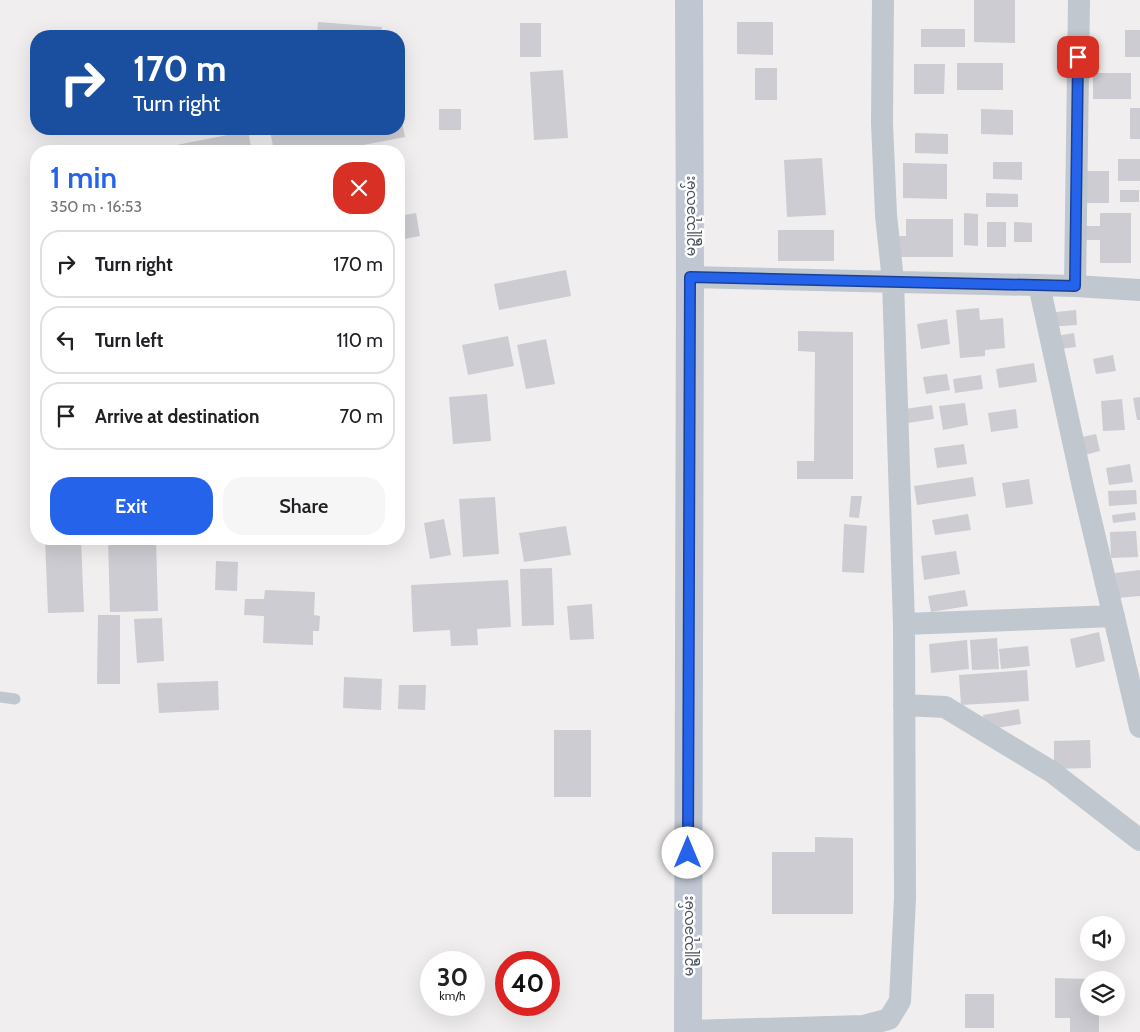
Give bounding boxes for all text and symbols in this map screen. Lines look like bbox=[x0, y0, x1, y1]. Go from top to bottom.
pin bbox=[1057, 36, 1099, 78]
icon: arrive bbox=[1064, 43, 1092, 71]
text: 170 m bbox=[133, 47, 226, 90]
icon: right bbox=[50, 50, 115, 115]
text: Turn right bbox=[133, 90, 220, 117]
text: 1 min bbox=[50, 159, 117, 196]
button: close bbox=[333, 162, 385, 214]
street label: မဥ္ဇူသုခလမ်း bbox=[680, 176, 702, 256]
text: 350 m · 16:53 bbox=[50, 197, 142, 216]
icon: right bbox=[52, 250, 80, 278]
text: Turn right bbox=[95, 253, 173, 276]
text: 170 m bbox=[333, 253, 383, 276]
icon: left bbox=[52, 326, 80, 354]
text: Turn left bbox=[95, 329, 163, 352]
text: 110 m bbox=[336, 329, 383, 352]
icon: arrive bbox=[52, 402, 80, 430]
text: Arrive at destination bbox=[95, 405, 259, 428]
text: 70 m bbox=[339, 405, 383, 428]
button: Exit bbox=[50, 477, 213, 535]
button: Share bbox=[223, 477, 385, 535]
position arrow bbox=[661, 826, 713, 878]
street label: မဥ္ဇူသုခလမ်း bbox=[678, 896, 700, 976]
map controls bbox=[1080, 916, 1125, 1016]
button: sound bbox=[1080, 916, 1125, 961]
speed limit sign: 40 bbox=[495, 951, 560, 1016]
text: 30 bbox=[437, 962, 468, 992]
button: layers bbox=[1080, 971, 1125, 1016]
text: km/h bbox=[439, 988, 466, 1003]

